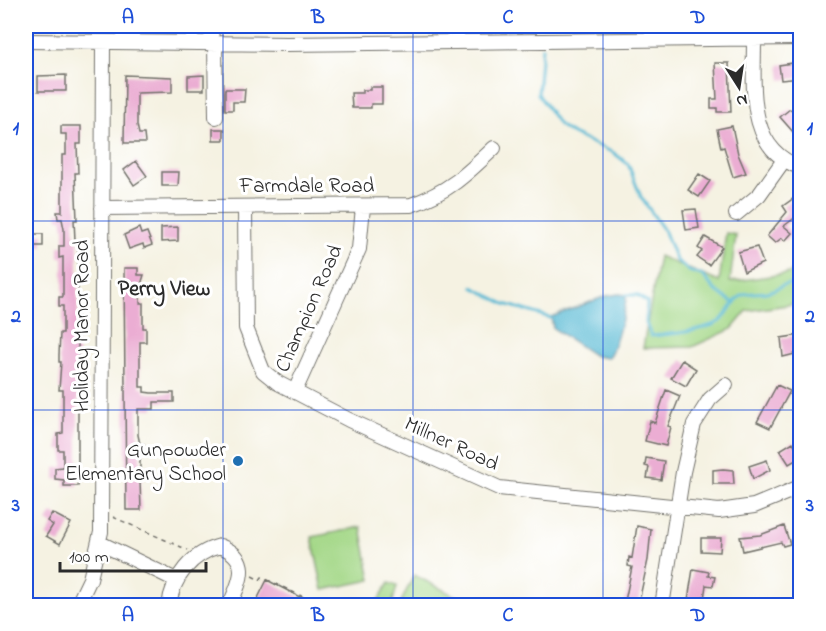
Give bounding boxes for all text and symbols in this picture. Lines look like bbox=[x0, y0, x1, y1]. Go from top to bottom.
text: A bbox=[122, 4, 134, 33]
text: B bbox=[310, 4, 325, 33]
text: C bbox=[503, 4, 514, 33]
text: D bbox=[690, 4, 705, 33]
north arrow bbox=[709, 57, 769, 117]
text: N bbox=[734, 87, 749, 113]
text: 1 bbox=[13, 115, 20, 144]
text: 1 bbox=[807, 115, 814, 144]
street label: Farmdale Road bbox=[239, 172, 375, 202]
street label: Holiday Manor Road bbox=[68, 239, 100, 412]
street label: Champion Road bbox=[268, 240, 351, 377]
district label: Perry View bbox=[118, 274, 210, 307]
text: 2 bbox=[10, 303, 21, 332]
text: 2 bbox=[804, 303, 815, 332]
street label: Millner Road bbox=[399, 410, 503, 480]
place label: Gunpowder Elementary School bbox=[65, 436, 226, 492]
marker: Gunpowder Elementary School bbox=[231, 454, 245, 468]
text: 3 bbox=[11, 492, 20, 521]
text: 3 bbox=[805, 492, 814, 521]
scale bar bbox=[60, 535, 206, 573]
text: 100 m bbox=[69, 545, 109, 571]
text: A bbox=[122, 602, 134, 631]
text: B bbox=[310, 602, 325, 631]
text: C bbox=[503, 602, 514, 631]
text: D bbox=[690, 602, 705, 631]

